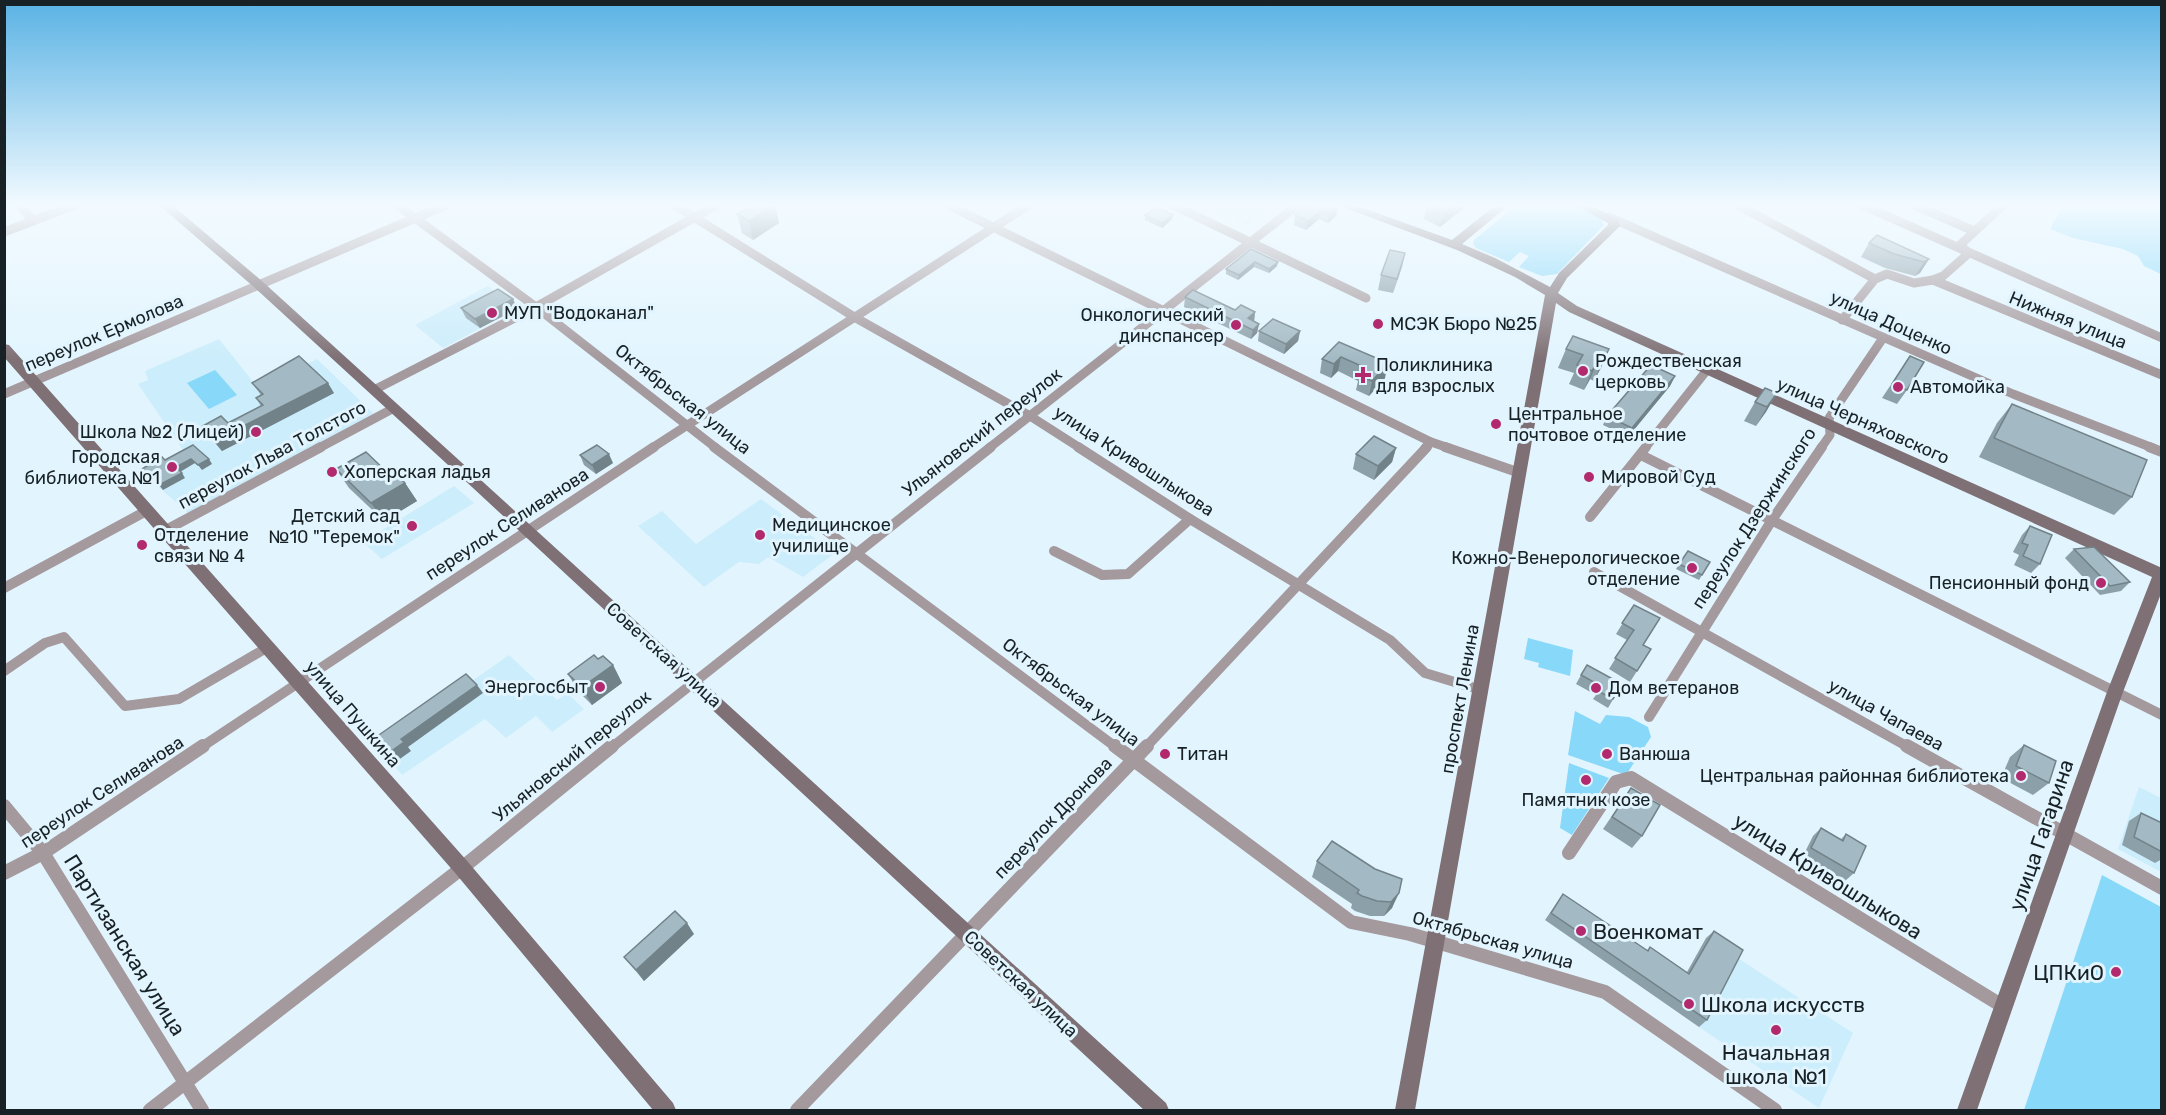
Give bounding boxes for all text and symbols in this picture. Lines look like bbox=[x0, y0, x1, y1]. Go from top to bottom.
street label: улица Доценко bbox=[1827, 286, 1955, 360]
street label: Нижняя улица bbox=[2006, 286, 2130, 354]
street label: переулок Ермолова bbox=[21, 290, 187, 376]
place label: МУП "Водоканал" bbox=[504, 302, 654, 324]
place label: Онкологический динспансер bbox=[1081, 304, 1224, 347]
marker: МУП "Водоканал" bbox=[485, 306, 499, 320]
place label: МСЭК Бюро №25 bbox=[1390, 313, 1537, 335]
marker: МСЭК Бюро №25 bbox=[1371, 317, 1385, 331]
marker: Онкологический динспансер bbox=[1229, 318, 1243, 332]
street label: Октябрьская улица bbox=[611, 339, 755, 459]
place label: Рождественская церковь bbox=[1595, 350, 1742, 393]
place label: Поликлиника для взрослых bbox=[1376, 354, 1495, 397]
street label: Ульяновский переулок bbox=[898, 363, 1067, 501]
marker: Рождественская церковь bbox=[1576, 364, 1590, 378]
marker: Поликлиника для взрослых bbox=[1354, 366, 1372, 384]
street label: улица Черняховского bbox=[1773, 373, 1953, 469]
place label: Автомойка bbox=[1910, 376, 2005, 398]
marker: Автомойка bbox=[1891, 380, 1905, 394]
street label: переулок Льва Толстого bbox=[174, 396, 370, 514]
street label: улица Кривошлыкова bbox=[1050, 401, 1218, 521]
place label: Центральное почтовое отделение bbox=[1508, 403, 1686, 446]
marker: Центральное почтовое отделение bbox=[1489, 417, 1503, 431]
place label: Школа №2 (Лицей) bbox=[80, 421, 244, 443]
street label: переулок Дзержинского bbox=[1687, 423, 1821, 613]
marker: Школа №2 (Лицей) bbox=[249, 425, 263, 439]
place label: Городская библиотека №1 bbox=[25, 446, 160, 489]
marker: Городская библиотека №1 bbox=[165, 460, 179, 474]
place label: Хоперская ладья bbox=[344, 461, 491, 483]
street label: переулок Селиванова bbox=[421, 463, 593, 585]
marker: Хоперская ладья bbox=[325, 465, 339, 479]
place label: Мировой Суд bbox=[1601, 466, 1716, 488]
marker: Мировой Суд bbox=[1582, 470, 1596, 484]
place label: Детский сад №10 "Теремок" bbox=[269, 505, 400, 548]
place label: Медицинское училище bbox=[772, 514, 891, 557]
marker: Детский сад №10 "Теремок" bbox=[405, 519, 419, 533]
place label: Отделение связи № 4 bbox=[154, 524, 249, 567]
marker: Медицинское училище bbox=[753, 528, 767, 542]
marker: Отделение связи № 4 bbox=[135, 538, 149, 552]
place label: Кожно-Венерологическое отделение bbox=[1451, 547, 1680, 590]
marker: Кожно-Венерологическое отделение bbox=[1685, 561, 1699, 575]
place label: Пенсионный фонд bbox=[1929, 572, 2089, 594]
marker: Пенсионный фонд bbox=[2094, 576, 2108, 590]
street label: Советская улица bbox=[602, 598, 726, 712]
street label: проспект Ленина bbox=[1436, 623, 1484, 775]
street label: Октябрьская улица bbox=[998, 633, 1144, 751]
street label: улица Пушкина bbox=[301, 656, 405, 772]
street label: улица Чапаева bbox=[1824, 674, 1948, 756]
place label: Энергосбыт bbox=[484, 676, 588, 698]
place label: Дом ветеранов bbox=[1608, 677, 1739, 699]
marker: Энергосбыт bbox=[593, 680, 607, 694]
marker: Дом ветеранов bbox=[1589, 681, 1603, 695]
street label: Ульяновский переулок bbox=[489, 685, 656, 826]
street label: переулок Селиванова bbox=[16, 731, 188, 853]
place label: Титан bbox=[1177, 743, 1229, 765]
place label: Ванюша bbox=[1619, 743, 1690, 765]
marker: Титан bbox=[1158, 747, 1172, 761]
marker: Ванюша bbox=[1600, 747, 1614, 761]
street label: переулок Дронова bbox=[989, 753, 1117, 883]
street label: улица Гагарина bbox=[2003, 756, 2079, 914]
place label: Центральная районная библиотека bbox=[1700, 765, 2009, 787]
marker: Центральная районная библиотека bbox=[2014, 769, 2028, 783]
marker: Памятник козе bbox=[1579, 773, 1593, 787]
place label: Памятник козе bbox=[1522, 789, 1650, 811]
street label: улица Кривошлыкова bbox=[1729, 808, 1927, 944]
street label: Партизанская улица bbox=[59, 850, 191, 1040]
street label: Октябрьская улица bbox=[1410, 906, 1576, 974]
place label: Военкомат bbox=[1593, 919, 1703, 944]
marker: Военкомат bbox=[1574, 924, 1588, 938]
street label: Советская улица bbox=[960, 926, 1082, 1042]
place label: ЦПКиО bbox=[2033, 960, 2104, 985]
marker: ЦПКиО bbox=[2109, 965, 2123, 979]
place label: Школа искусств bbox=[1701, 992, 1865, 1017]
marker: Школа искусств bbox=[1682, 997, 1696, 1011]
marker: Начальная школа №1 bbox=[1769, 1023, 1783, 1037]
place label: Начальная школа №1 bbox=[1722, 1040, 1830, 1089]

